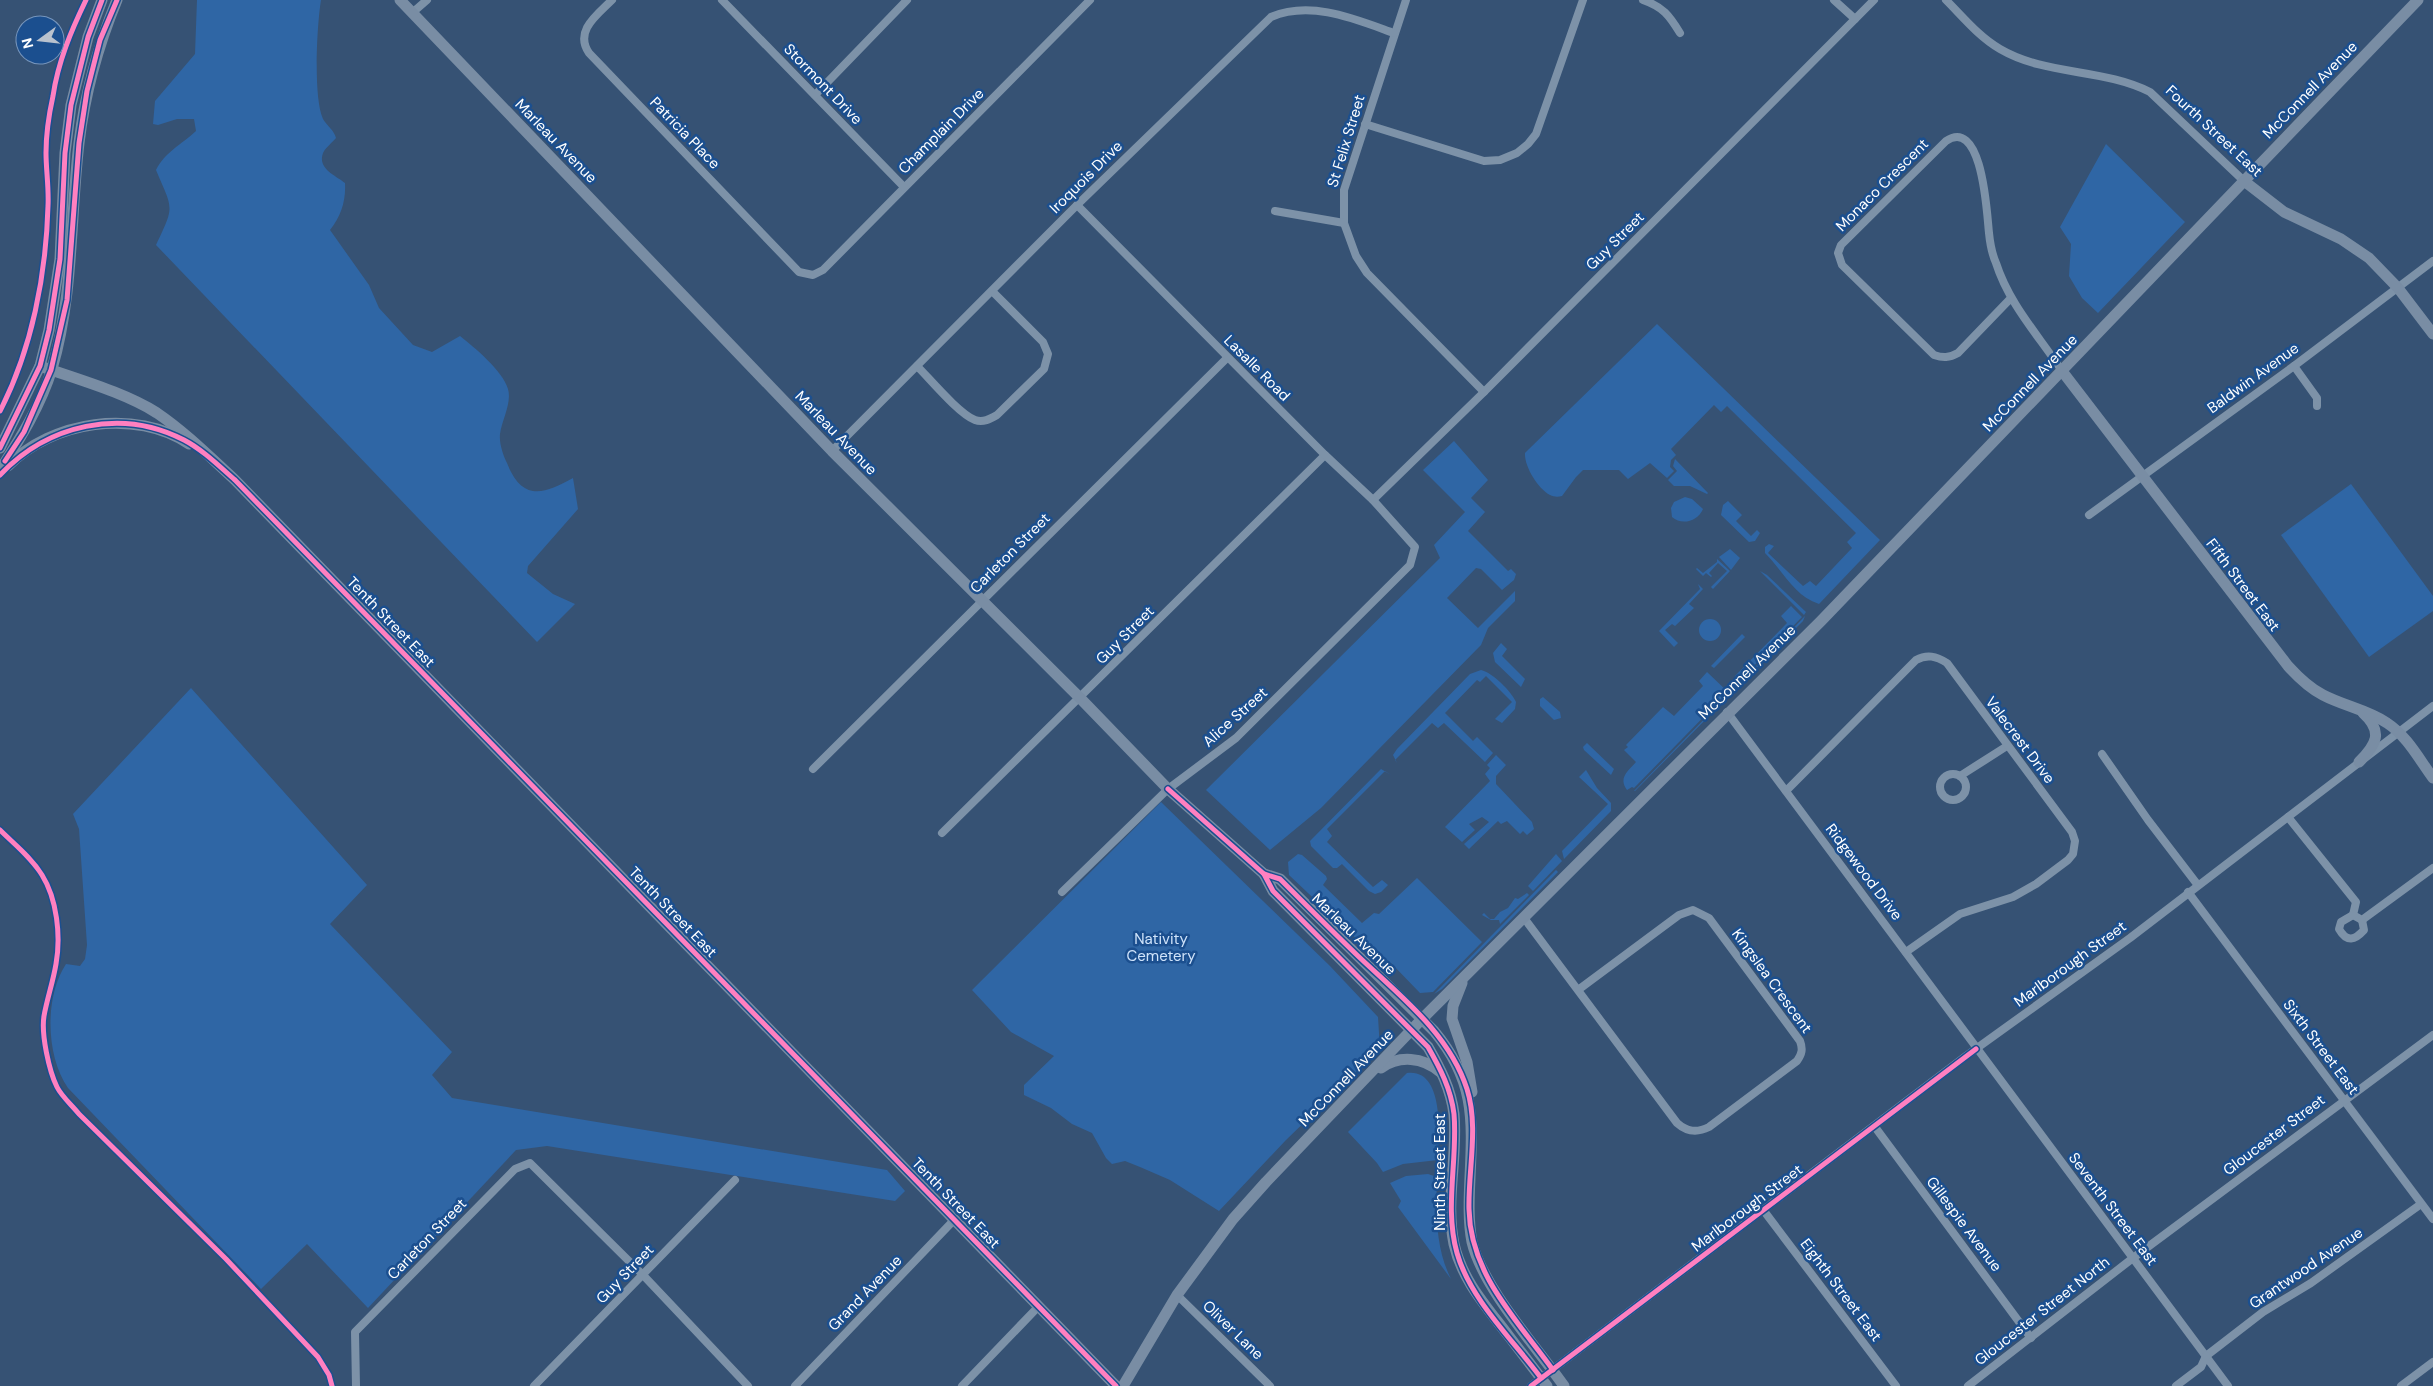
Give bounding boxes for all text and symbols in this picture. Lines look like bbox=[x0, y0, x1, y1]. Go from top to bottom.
north arrow bbox=[15, 15, 65, 65]
text: N bbox=[17, 36, 37, 51]
street label: McConnell Avenue bbox=[2258, 37, 2362, 143]
street label: Stormont Drive bbox=[779, 39, 867, 129]
street label: Fourth Street East bbox=[2161, 81, 2267, 181]
street label: Champlain Drive bbox=[894, 84, 988, 178]
street label: St Felix Street bbox=[1322, 92, 1370, 190]
street label: Patricia Place bbox=[646, 93, 724, 173]
street label: Marleau Avenue bbox=[511, 95, 601, 187]
street label: Monaco Crescent bbox=[1831, 134, 1933, 236]
street label: Iroquois Drive bbox=[1045, 136, 1127, 218]
street label: Guy Street bbox=[1581, 207, 1649, 275]
street label: McConnell Avenue bbox=[1978, 330, 2082, 436]
street label: Lasalle Road bbox=[1220, 331, 1294, 405]
street label: Baldwin Avenue bbox=[2203, 338, 2303, 418]
street label: Marleau Avenue bbox=[791, 387, 881, 479]
street label: Carleton Street bbox=[966, 508, 1055, 597]
street label: Fifth Street East bbox=[2201, 534, 2285, 636]
street label: Tenth Street East bbox=[343, 572, 440, 672]
street label: Guy Street bbox=[1091, 601, 1159, 669]
street label: McConnell Avenue bbox=[1694, 620, 1800, 724]
street label: Alice Street bbox=[1198, 683, 1272, 751]
street label: Valecrest Drive bbox=[1981, 692, 2059, 788]
street label: Ridgewood Drive bbox=[1821, 820, 1907, 924]
street label: Tenth Street East bbox=[625, 862, 722, 962]
street label: Marleau Avenue bbox=[1308, 889, 1400, 979]
street label: Marlborough Street bbox=[2010, 916, 2130, 1012]
street label: Kingslea Crescent bbox=[1727, 925, 1817, 1037]
park label: Nativity Cemetery bbox=[1127, 929, 1196, 966]
street label: Sixth Street East bbox=[2279, 995, 2363, 1099]
street label: McConnell Avenue bbox=[1294, 1025, 1398, 1131]
street label: Gloucester Street bbox=[2219, 1090, 2329, 1180]
street label: Ninth Street East bbox=[1430, 1113, 1450, 1231]
street label: Seventh Street East bbox=[2064, 1149, 2162, 1270]
street label: Tenth Street East bbox=[908, 1153, 1005, 1253]
street label: Marlborough Street bbox=[1687, 1160, 1807, 1256]
street label: Gillespie Avenue bbox=[1922, 1172, 2006, 1276]
street label: Carleton Street bbox=[383, 1194, 471, 1284]
street label: Grantwood Avenue bbox=[2245, 1223, 2367, 1313]
street label: Eighth Street East bbox=[1796, 1235, 1886, 1346]
street label: Guy Street bbox=[592, 1240, 658, 1308]
street label: Grand Avenue bbox=[824, 1251, 906, 1335]
street label: Gloucester Street North bbox=[1970, 1252, 2114, 1370]
street label: Oliver Lane bbox=[1198, 1296, 1268, 1364]

